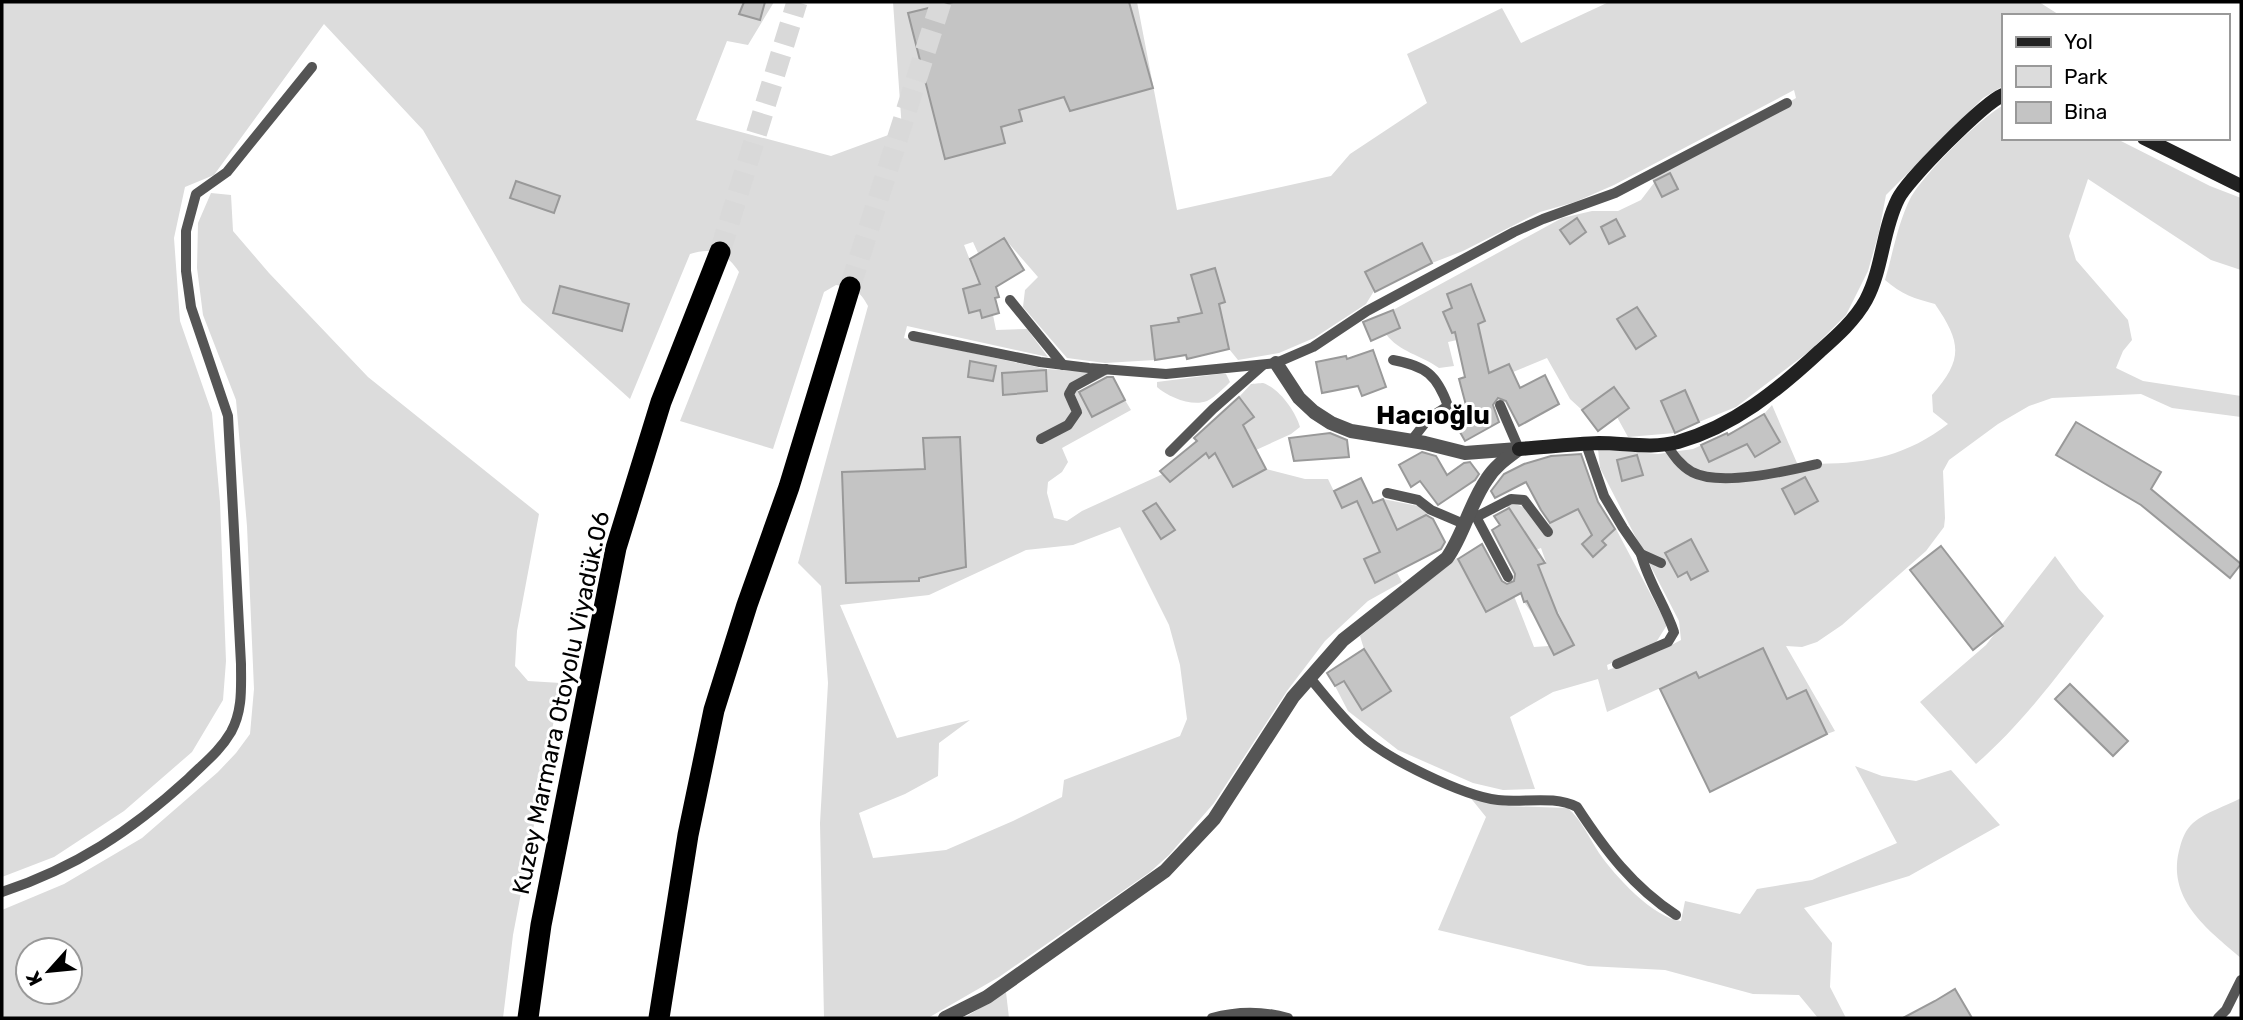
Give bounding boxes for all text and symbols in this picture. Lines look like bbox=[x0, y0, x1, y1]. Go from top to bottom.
legend bbox=[2002, 14, 2229, 140]
text: Yol bbox=[2064, 29, 2093, 54]
text: Park bbox=[2064, 64, 2108, 89]
text: Bina bbox=[2064, 99, 2107, 124]
district label: Hacıoğlu bbox=[1376, 400, 1490, 431]
street label: Kuzey Marmara Otoyolu Viyadük.06 bbox=[507, 509, 615, 897]
north arrow bbox=[14, 936, 84, 1006]
text: K bbox=[21, 967, 47, 989]

